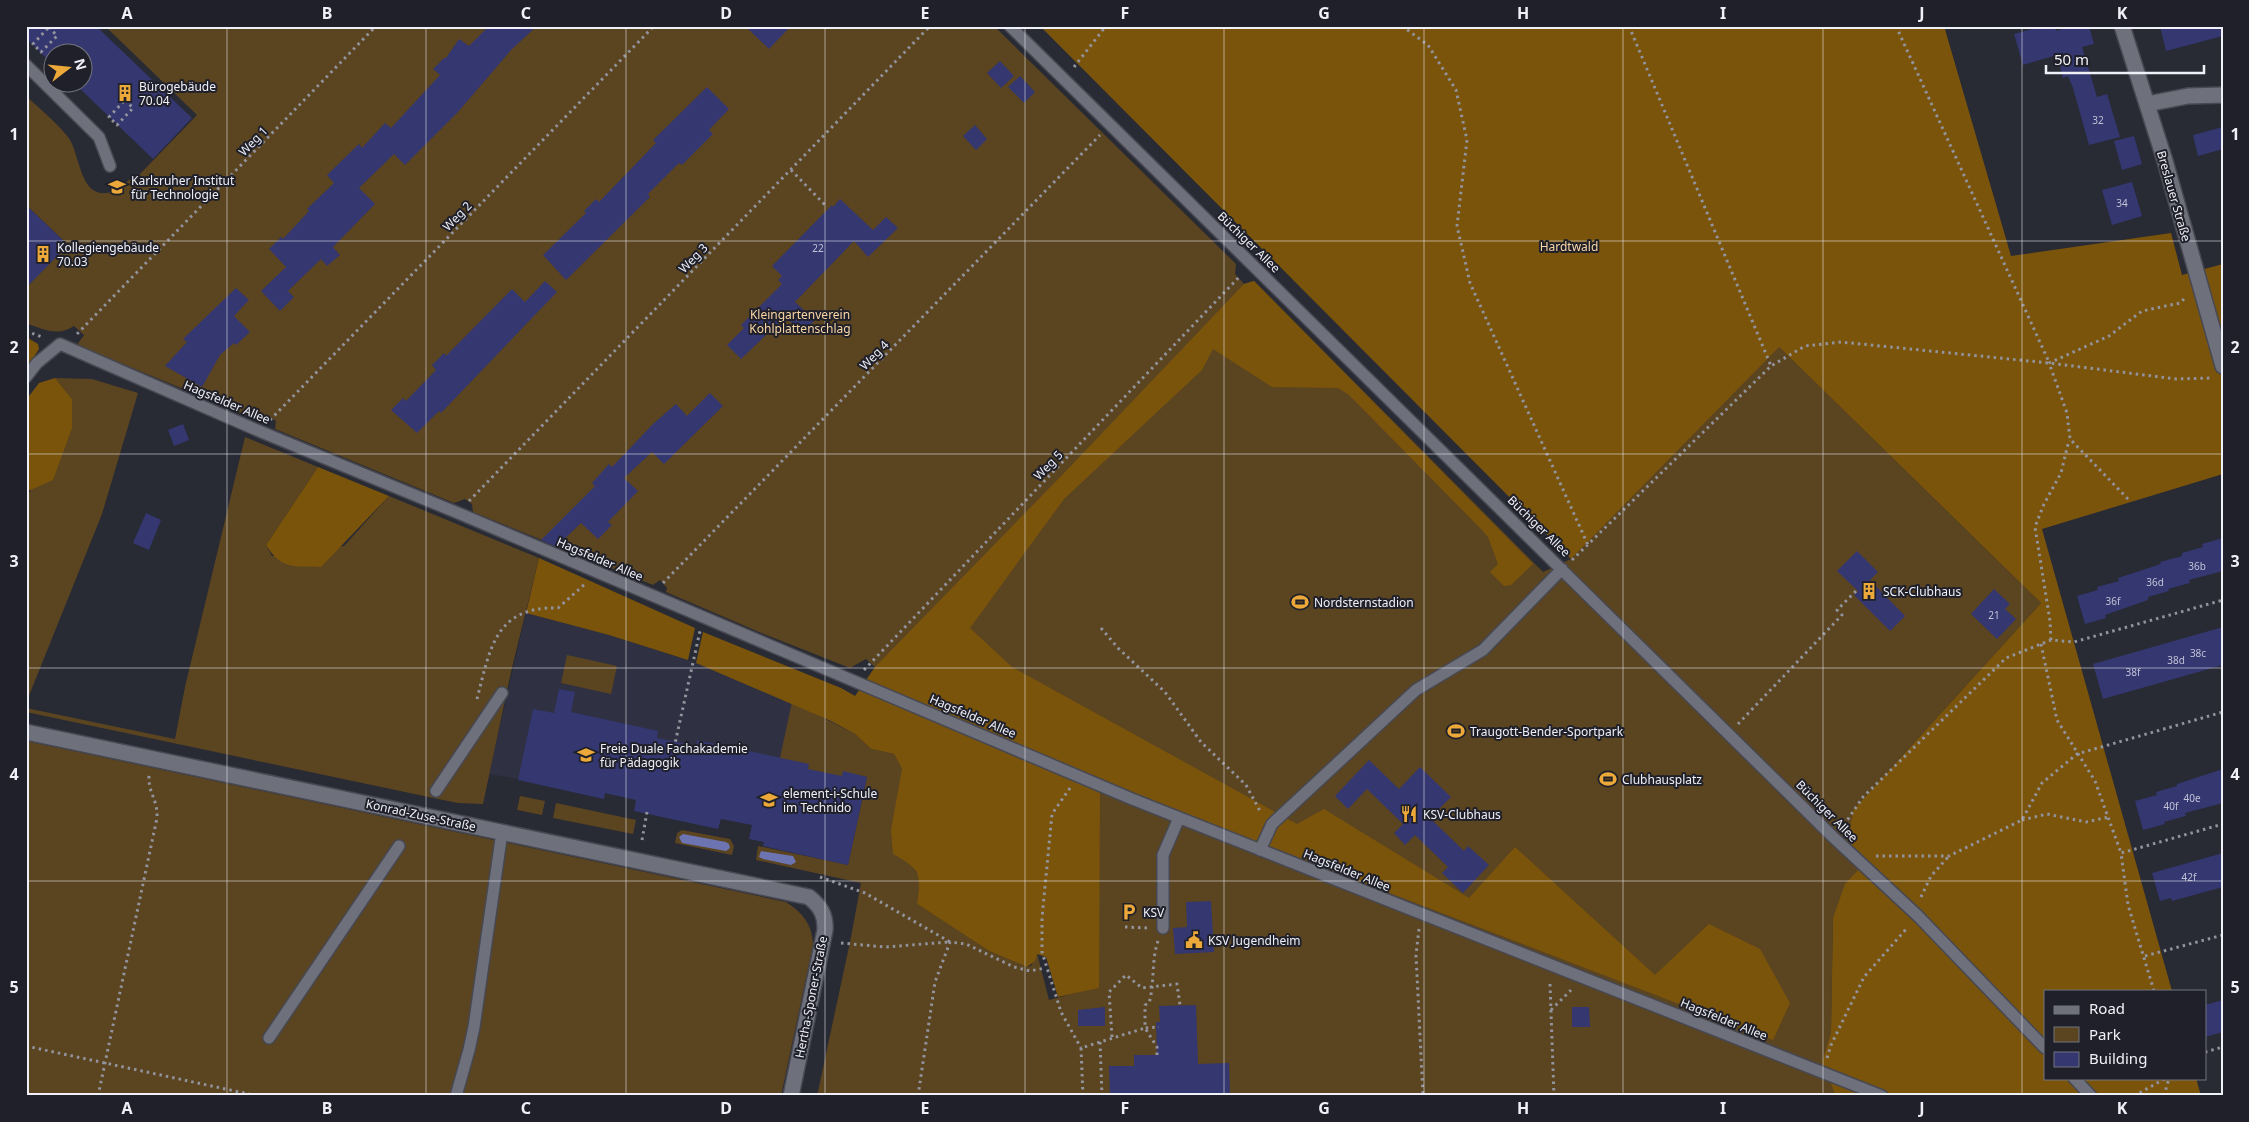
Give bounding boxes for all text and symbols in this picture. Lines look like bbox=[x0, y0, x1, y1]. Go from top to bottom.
text: A bbox=[121, 2, 133, 24]
text: B bbox=[322, 2, 332, 24]
text: C bbox=[521, 2, 531, 24]
text: D bbox=[720, 2, 732, 24]
text: E bbox=[921, 2, 930, 24]
text: F bbox=[1121, 2, 1129, 24]
text: G bbox=[1318, 2, 1330, 24]
text: H bbox=[1517, 2, 1529, 24]
text: I bbox=[1720, 2, 1726, 24]
text: J bbox=[1917, 2, 1925, 24]
text: K bbox=[2117, 2, 2128, 24]
north arrow bbox=[42, 42, 92, 92]
scale bar bbox=[2046, 42, 2204, 74]
text: 50 m bbox=[2054, 49, 2089, 69]
text: N bbox=[70, 56, 92, 72]
place label: Bürogebäude 70.04 bbox=[139, 78, 216, 109]
building icon: Bürogebäude 70.04 bbox=[115, 83, 135, 103]
house number: 32 bbox=[2092, 113, 2104, 127]
street label: Weg 1 bbox=[235, 122, 271, 160]
text: 1 bbox=[9, 123, 19, 145]
text: 1 bbox=[2230, 123, 2240, 145]
street label: Breslauer Straße bbox=[2153, 149, 2195, 244]
place label: Karlsruher Institut für Technologie bbox=[131, 172, 235, 203]
school or university icon: Karlsruher Institut für Technologie bbox=[107, 177, 127, 197]
house number: 34 bbox=[2116, 196, 2128, 210]
street label: Weg 2 bbox=[439, 197, 475, 235]
street label: Büchiger Allee bbox=[1214, 208, 1284, 276]
park label: Hardtwald bbox=[1540, 238, 1598, 255]
place label: Kollegiengebäude 70.03 bbox=[57, 239, 159, 270]
street label: Weg 3 bbox=[675, 239, 711, 277]
house number: 22 bbox=[812, 241, 824, 255]
building icon: Kollegiengebäude 70.03 bbox=[33, 244, 53, 264]
park label: Kleingartenverein Kohlplattenschlag bbox=[749, 306, 851, 337]
text: 2 bbox=[9, 336, 19, 358]
street label: Weg 4 bbox=[856, 336, 892, 374]
text: 2 bbox=[2230, 336, 2240, 358]
street label: Hagsfelder Allee bbox=[181, 376, 273, 428]
street label: Weg 5 bbox=[1030, 446, 1066, 484]
street label: Büchiger Allee bbox=[1504, 492, 1574, 560]
street label: Hagsfelder Allee bbox=[554, 533, 646, 585]
text: 3 bbox=[9, 550, 19, 572]
text: 3 bbox=[2230, 550, 2240, 572]
house number: 36b bbox=[2188, 559, 2206, 573]
house number: 36d bbox=[2146, 575, 2164, 589]
building icon: SCK-Clubhaus bbox=[1859, 581, 1879, 601]
place label: SCK-Clubhaus bbox=[1883, 583, 1962, 600]
sports icon: Nordsternstadion bbox=[1290, 592, 1310, 612]
place label: Nordsternstadion bbox=[1314, 594, 1414, 611]
house number: 36f bbox=[2106, 594, 2121, 608]
house number: 21 bbox=[1988, 608, 2000, 622]
house number: 38c bbox=[2190, 646, 2206, 660]
house number: 38d bbox=[2167, 653, 2185, 667]
house number: 38f bbox=[2126, 665, 2141, 679]
street label: Hagsfelder Allee bbox=[927, 690, 1019, 742]
sports icon: Traugott-Bender-Sportpark bbox=[1446, 721, 1466, 741]
place label: Traugott-Bender-Sportpark bbox=[1470, 723, 1624, 740]
place label: Freie Duale Fachakademie für Pädagogik bbox=[600, 740, 748, 771]
school or university icon: Freie Duale Fachakademie für Pädagogik bbox=[576, 745, 596, 765]
text: 4 bbox=[9, 763, 19, 785]
text: 4 bbox=[2230, 763, 2240, 785]
sports icon: Clubhausplatz bbox=[1598, 769, 1618, 789]
place label: Clubhausplatz bbox=[1622, 771, 1702, 788]
street label: Büchiger Allee bbox=[1792, 776, 1862, 846]
place label: element-i-Schule im Technido bbox=[783, 785, 877, 816]
school or university icon: element-i-Schule im Technido bbox=[759, 790, 779, 810]
house number: 40e bbox=[2183, 791, 2201, 805]
street label: Konrad-Zuse-Straße bbox=[364, 795, 478, 835]
house number: 40f bbox=[2164, 799, 2179, 813]
restaurant icon: KSV-Clubhaus bbox=[1399, 804, 1419, 824]
place label: KSV-Clubhaus bbox=[1423, 806, 1501, 823]
street label: Hagsfelder Allee bbox=[1301, 845, 1393, 895]
house number: 42f bbox=[2182, 870, 2197, 884]
parking icon: KSV bbox=[1119, 902, 1139, 922]
place label: KSV bbox=[1143, 904, 1165, 921]
public building icon: KSV Jugendheim bbox=[1184, 930, 1204, 950]
place label: KSV Jugendheim bbox=[1208, 932, 1300, 949]
street label: Hertha-Sponer-Straße bbox=[791, 934, 831, 1059]
text: 5 bbox=[9, 976, 19, 998]
text: 5 bbox=[2230, 976, 2240, 998]
legend bbox=[2044, 990, 2206, 1080]
street label: Hagsfelder Allee bbox=[1678, 994, 1770, 1044]
text: Road bbox=[2089, 998, 2125, 1018]
text: Park bbox=[2089, 1024, 2121, 1044]
text: Building bbox=[2089, 1048, 2147, 1068]
text: A bbox=[121, 1097, 133, 1119]
text: B bbox=[322, 1097, 332, 1119]
text: C bbox=[521, 1097, 531, 1119]
text: D bbox=[720, 1097, 732, 1119]
text: E bbox=[921, 1097, 930, 1119]
text: F bbox=[1121, 1097, 1129, 1119]
text: G bbox=[1318, 1097, 1330, 1119]
text: H bbox=[1517, 1097, 1529, 1119]
text: I bbox=[1720, 1097, 1726, 1119]
text: J bbox=[1917, 1097, 1925, 1119]
text: K bbox=[2117, 1097, 2128, 1119]

